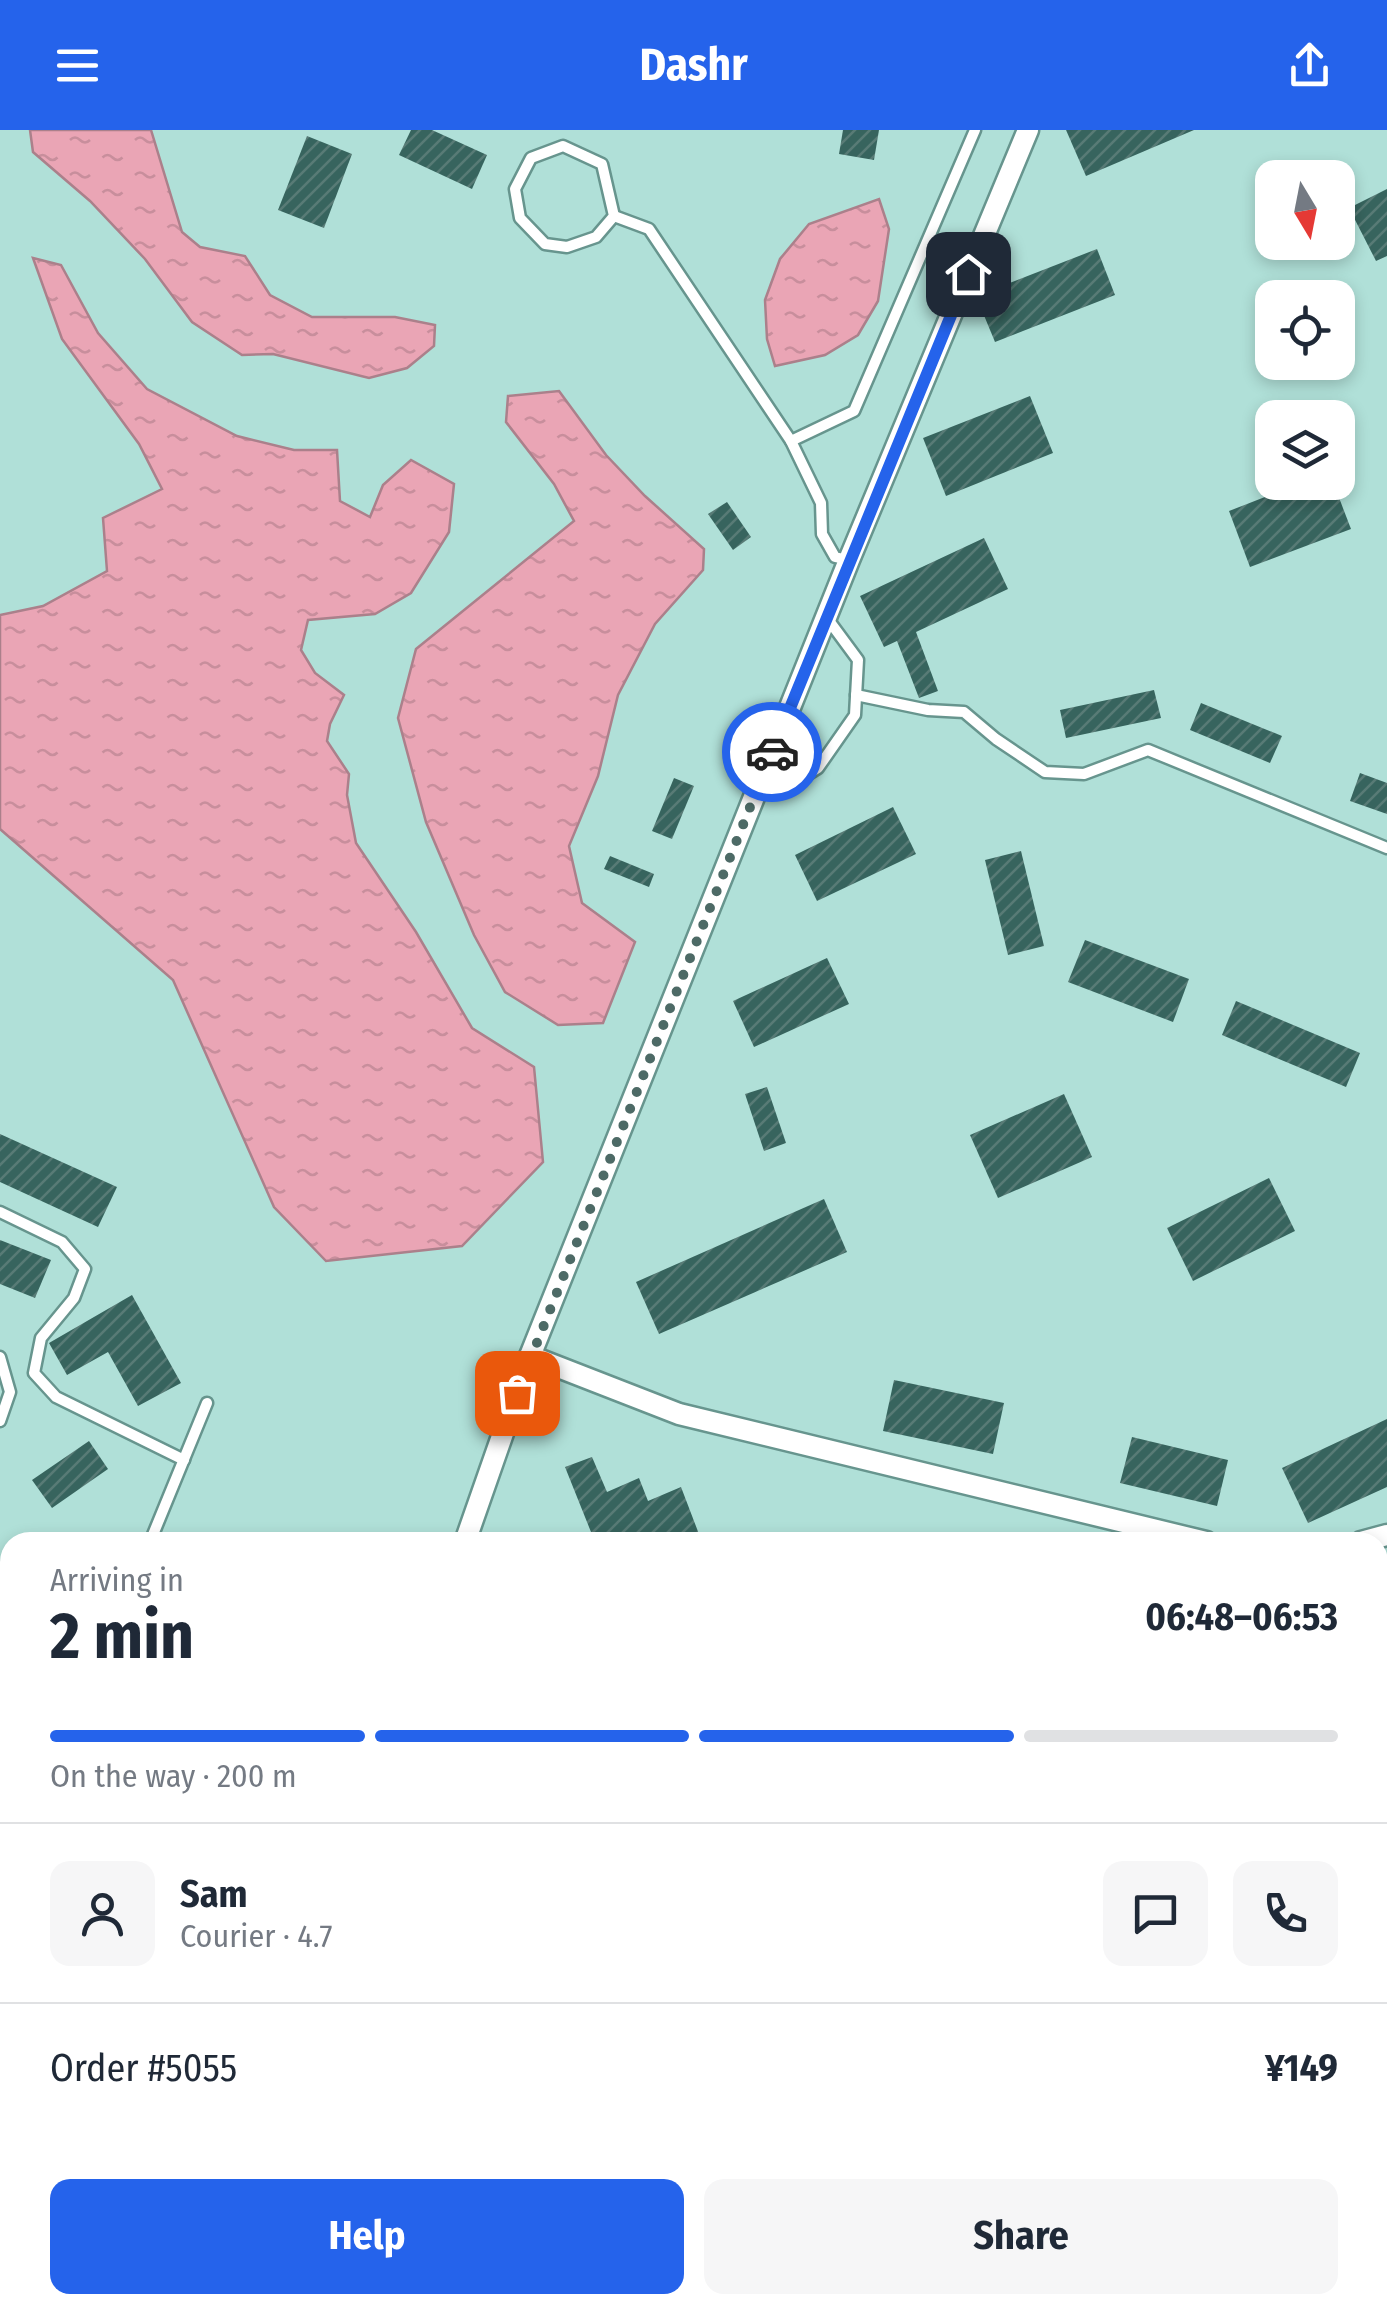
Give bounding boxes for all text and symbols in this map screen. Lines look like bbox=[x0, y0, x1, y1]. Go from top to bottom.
icon: menu bbox=[50, 38, 105, 93]
text: Dashr bbox=[639, 38, 748, 92]
icon: share bbox=[1282, 38, 1337, 93]
north arrow bbox=[1255, 160, 1355, 260]
map controls bbox=[1255, 160, 1355, 500]
pin bbox=[926, 232, 1011, 317]
icon: home bbox=[941, 247, 996, 302]
button: locate bbox=[1255, 280, 1355, 380]
button: layers bbox=[1255, 400, 1355, 500]
courier bbox=[722, 702, 822, 802]
icon: car bbox=[745, 725, 800, 780]
pin bbox=[475, 1351, 560, 1436]
icon: bag bbox=[490, 1366, 545, 1421]
text: Arriving in bbox=[50, 1561, 184, 1599]
text: 06:48–06:53 bbox=[1145, 1594, 1338, 1640]
text: 2 min bbox=[50, 1597, 194, 1675]
text: On the way · 200 m bbox=[50, 1757, 297, 1795]
button: person bbox=[50, 1861, 155, 1966]
button: chat bbox=[1103, 1861, 1208, 1966]
button: phone bbox=[1233, 1861, 1338, 1966]
text: Sam bbox=[180, 1871, 248, 1917]
text: Courier · 4.7 bbox=[180, 1917, 332, 1955]
text: Order #5055 bbox=[50, 2045, 237, 2091]
text: ¥149 bbox=[1265, 2045, 1338, 2091]
button: Help bbox=[50, 2179, 684, 2294]
button: Share bbox=[704, 2179, 1338, 2294]

